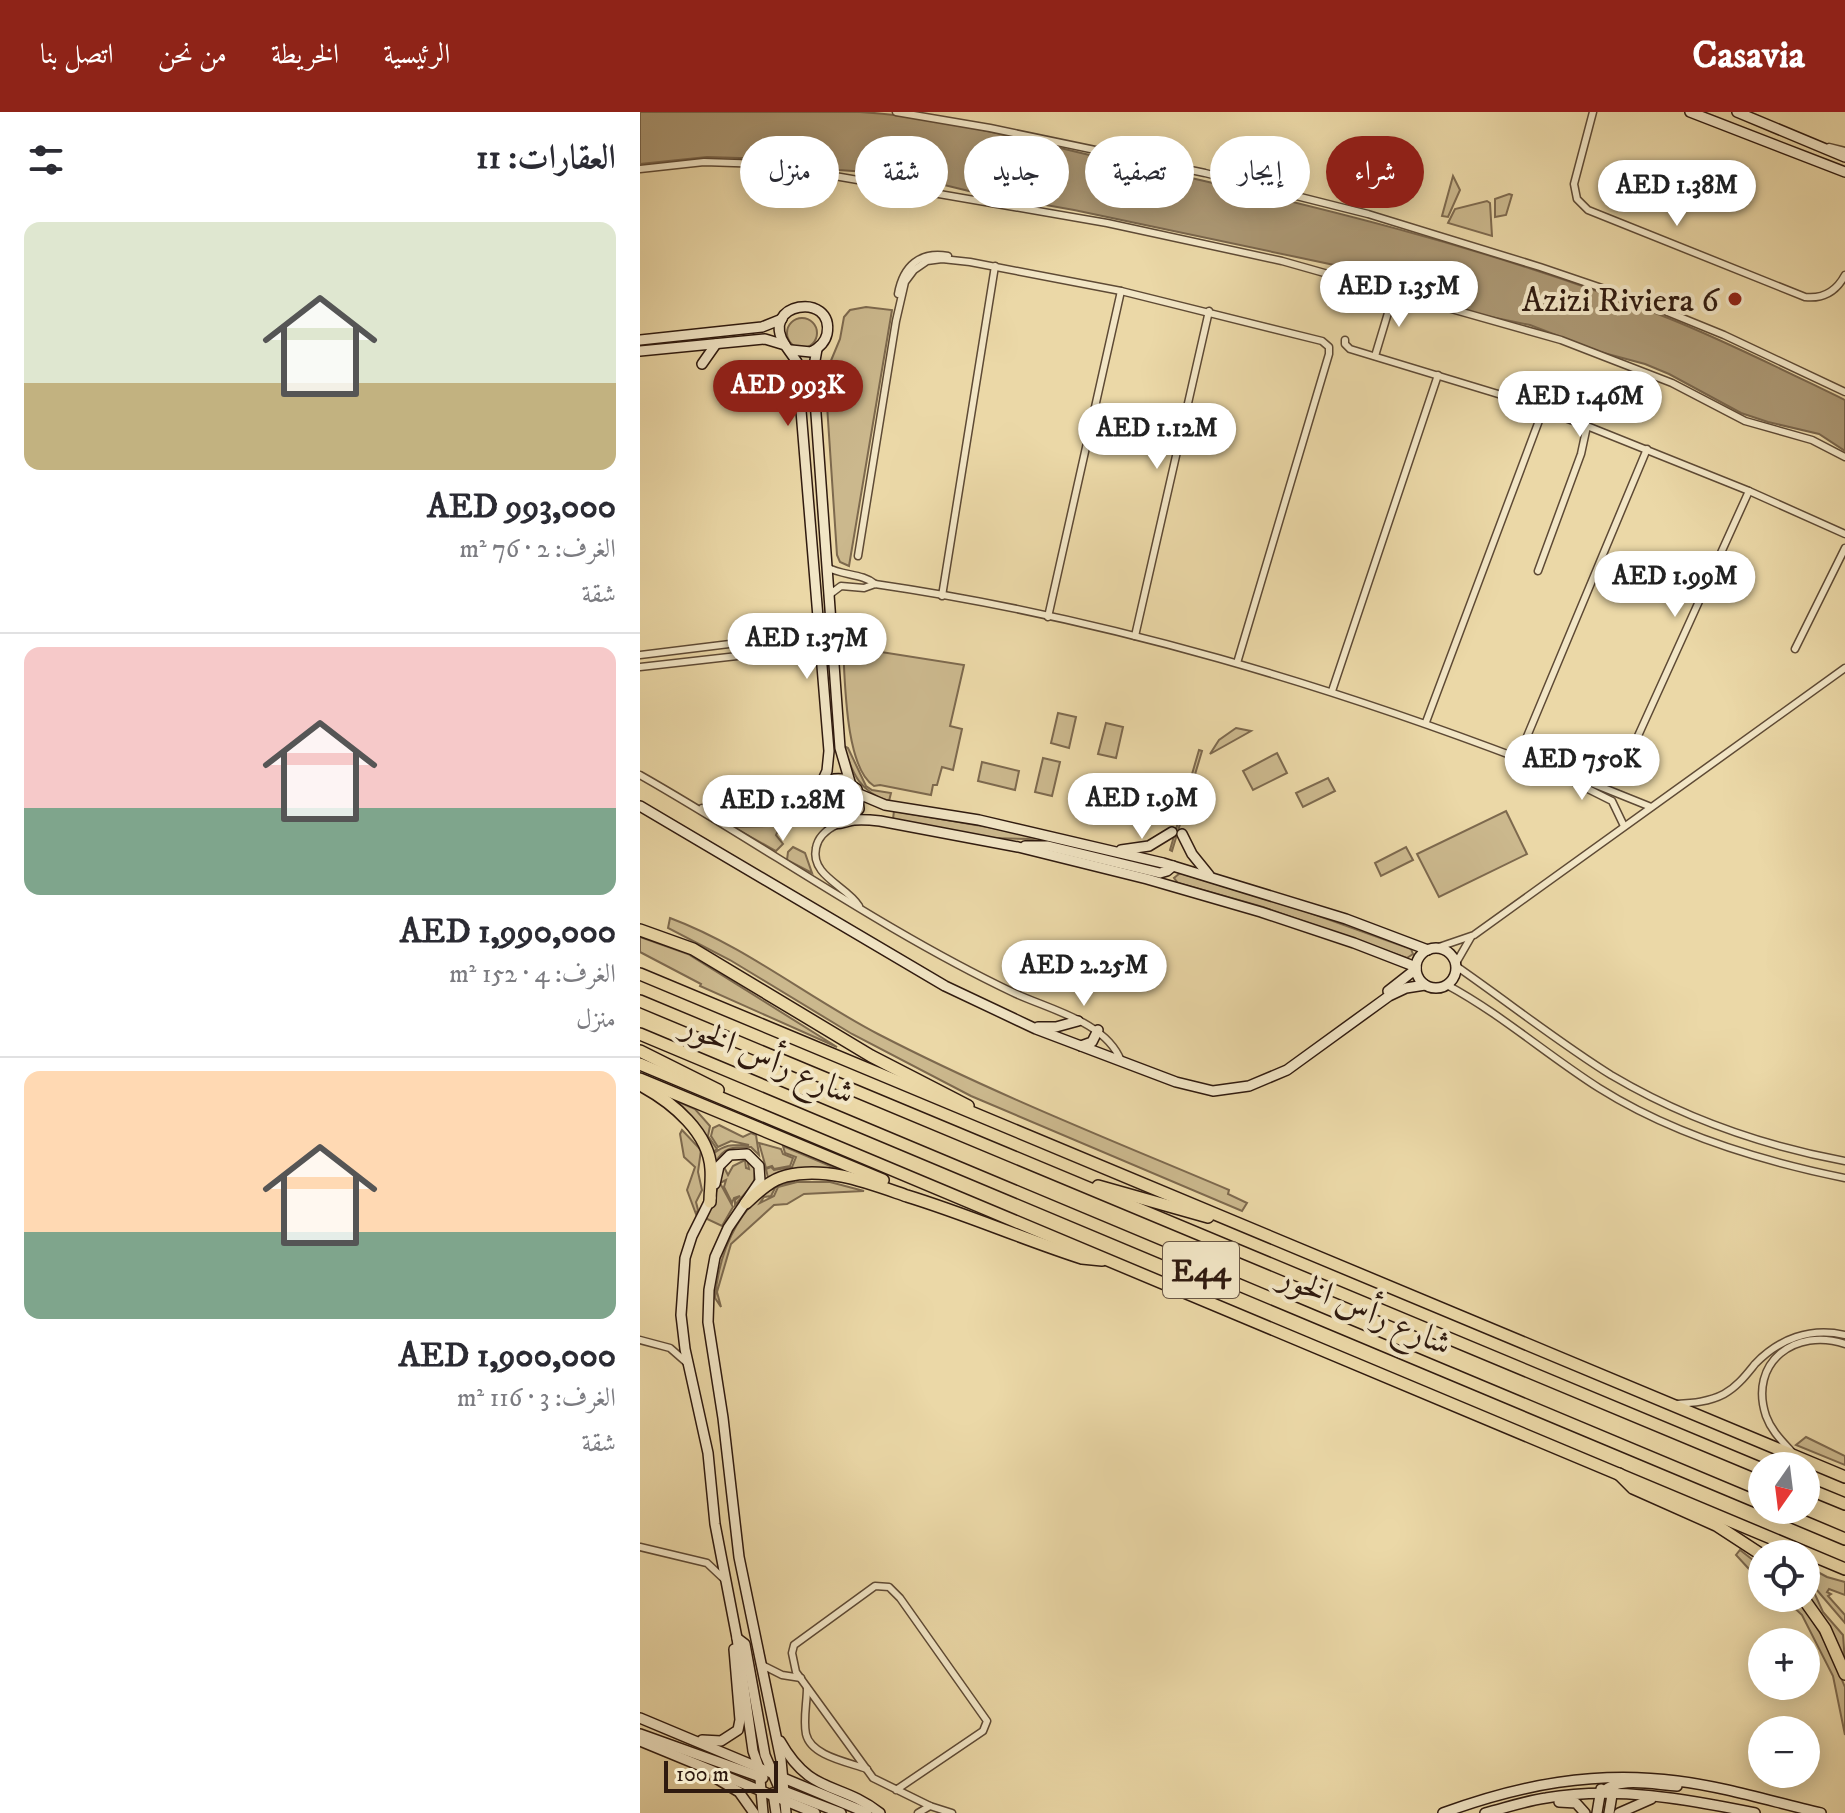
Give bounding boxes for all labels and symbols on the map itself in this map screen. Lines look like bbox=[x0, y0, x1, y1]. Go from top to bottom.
pin: AED 1.38M bbox=[1585, 160, 1769, 228]
pin: AED 1.35M bbox=[1307, 261, 1491, 329]
place label: Azizi Riviera 6 bbox=[1522, 280, 1720, 322]
marker: Azizi Riviera 6 bbox=[1726, 290, 1744, 308]
pin: AED 993K bbox=[705, 360, 871, 428]
pin: AED 1.46M bbox=[1488, 371, 1672, 439]
pin: AED 1.12M bbox=[1065, 403, 1249, 471]
pin: AED 1.99M bbox=[1583, 551, 1767, 619]
pin: AED 1.37M bbox=[715, 613, 899, 681]
pin: AED 750K bbox=[1499, 734, 1665, 802]
pin: AED 1.9M bbox=[1059, 773, 1225, 841]
pin: AED 1.28M bbox=[691, 775, 875, 843]
pin: AED 2.25M bbox=[992, 940, 1176, 1008]
street label: شارع رأس الخور bbox=[671, 1000, 862, 1120]
road number: E44 bbox=[1163, 1242, 1239, 1298]
street label: شارع رأس الخور bbox=[1268, 1251, 1459, 1371]
north arrow bbox=[1748, 1452, 1820, 1524]
scale bar bbox=[664, 1757, 778, 1793]

